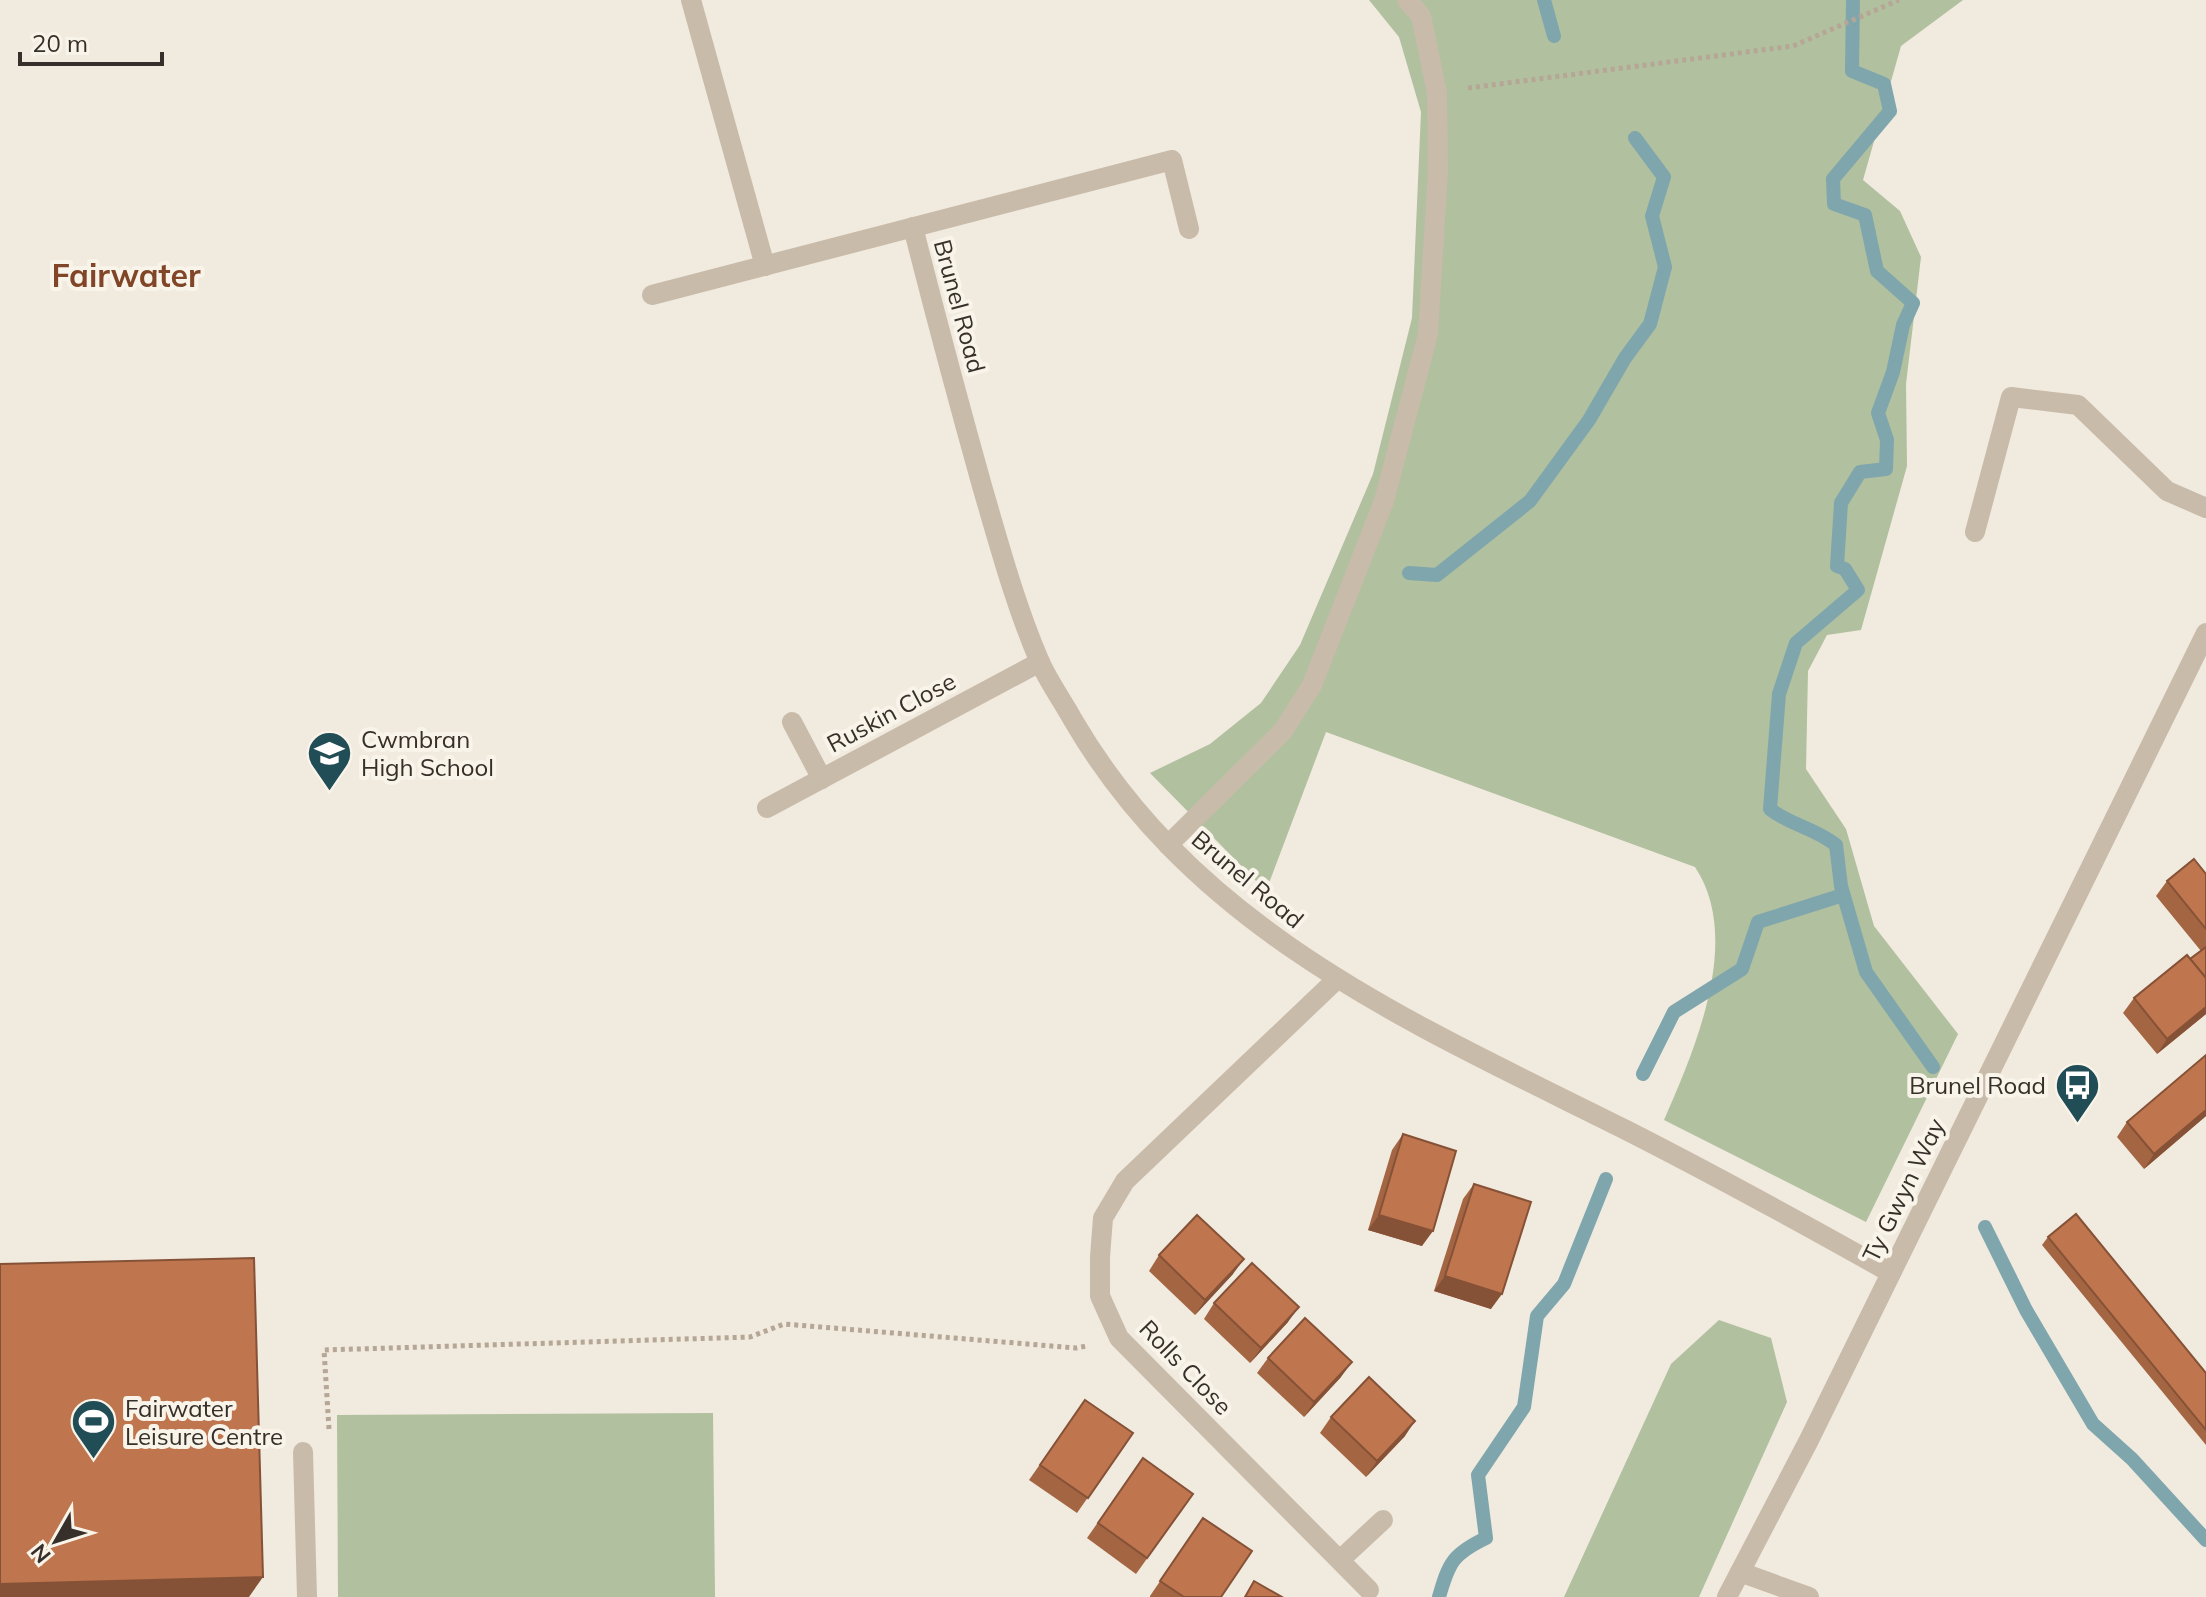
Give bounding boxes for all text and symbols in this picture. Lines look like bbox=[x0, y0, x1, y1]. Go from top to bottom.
scale bar bbox=[20, 16, 162, 66]
text: 20 m bbox=[32, 28, 88, 58]
street label: Brunel Road bbox=[928, 236, 992, 376]
district label: Fairwater bbox=[51, 255, 201, 295]
street label: Ruskin Close bbox=[821, 666, 961, 758]
place label: Cwmbran High School bbox=[361, 724, 494, 782]
school or university icon: Cwmbran High School bbox=[306, 729, 354, 792]
street label: Brunel Road bbox=[1186, 824, 1310, 934]
bus stop icon: Brunel Road bbox=[2053, 1061, 2101, 1124]
place label: Brunel Road bbox=[1909, 1070, 2046, 1100]
street label: Ty Gwyn Way bbox=[1855, 1113, 1951, 1267]
street label: Rolls Close bbox=[1133, 1313, 1239, 1421]
place label: Fairwater Leisure Centre bbox=[125, 1393, 283, 1451]
sports icon: Fairwater Leisure Centre bbox=[70, 1398, 118, 1461]
north arrow bbox=[16, 1501, 96, 1581]
text: N bbox=[24, 1538, 57, 1569]

